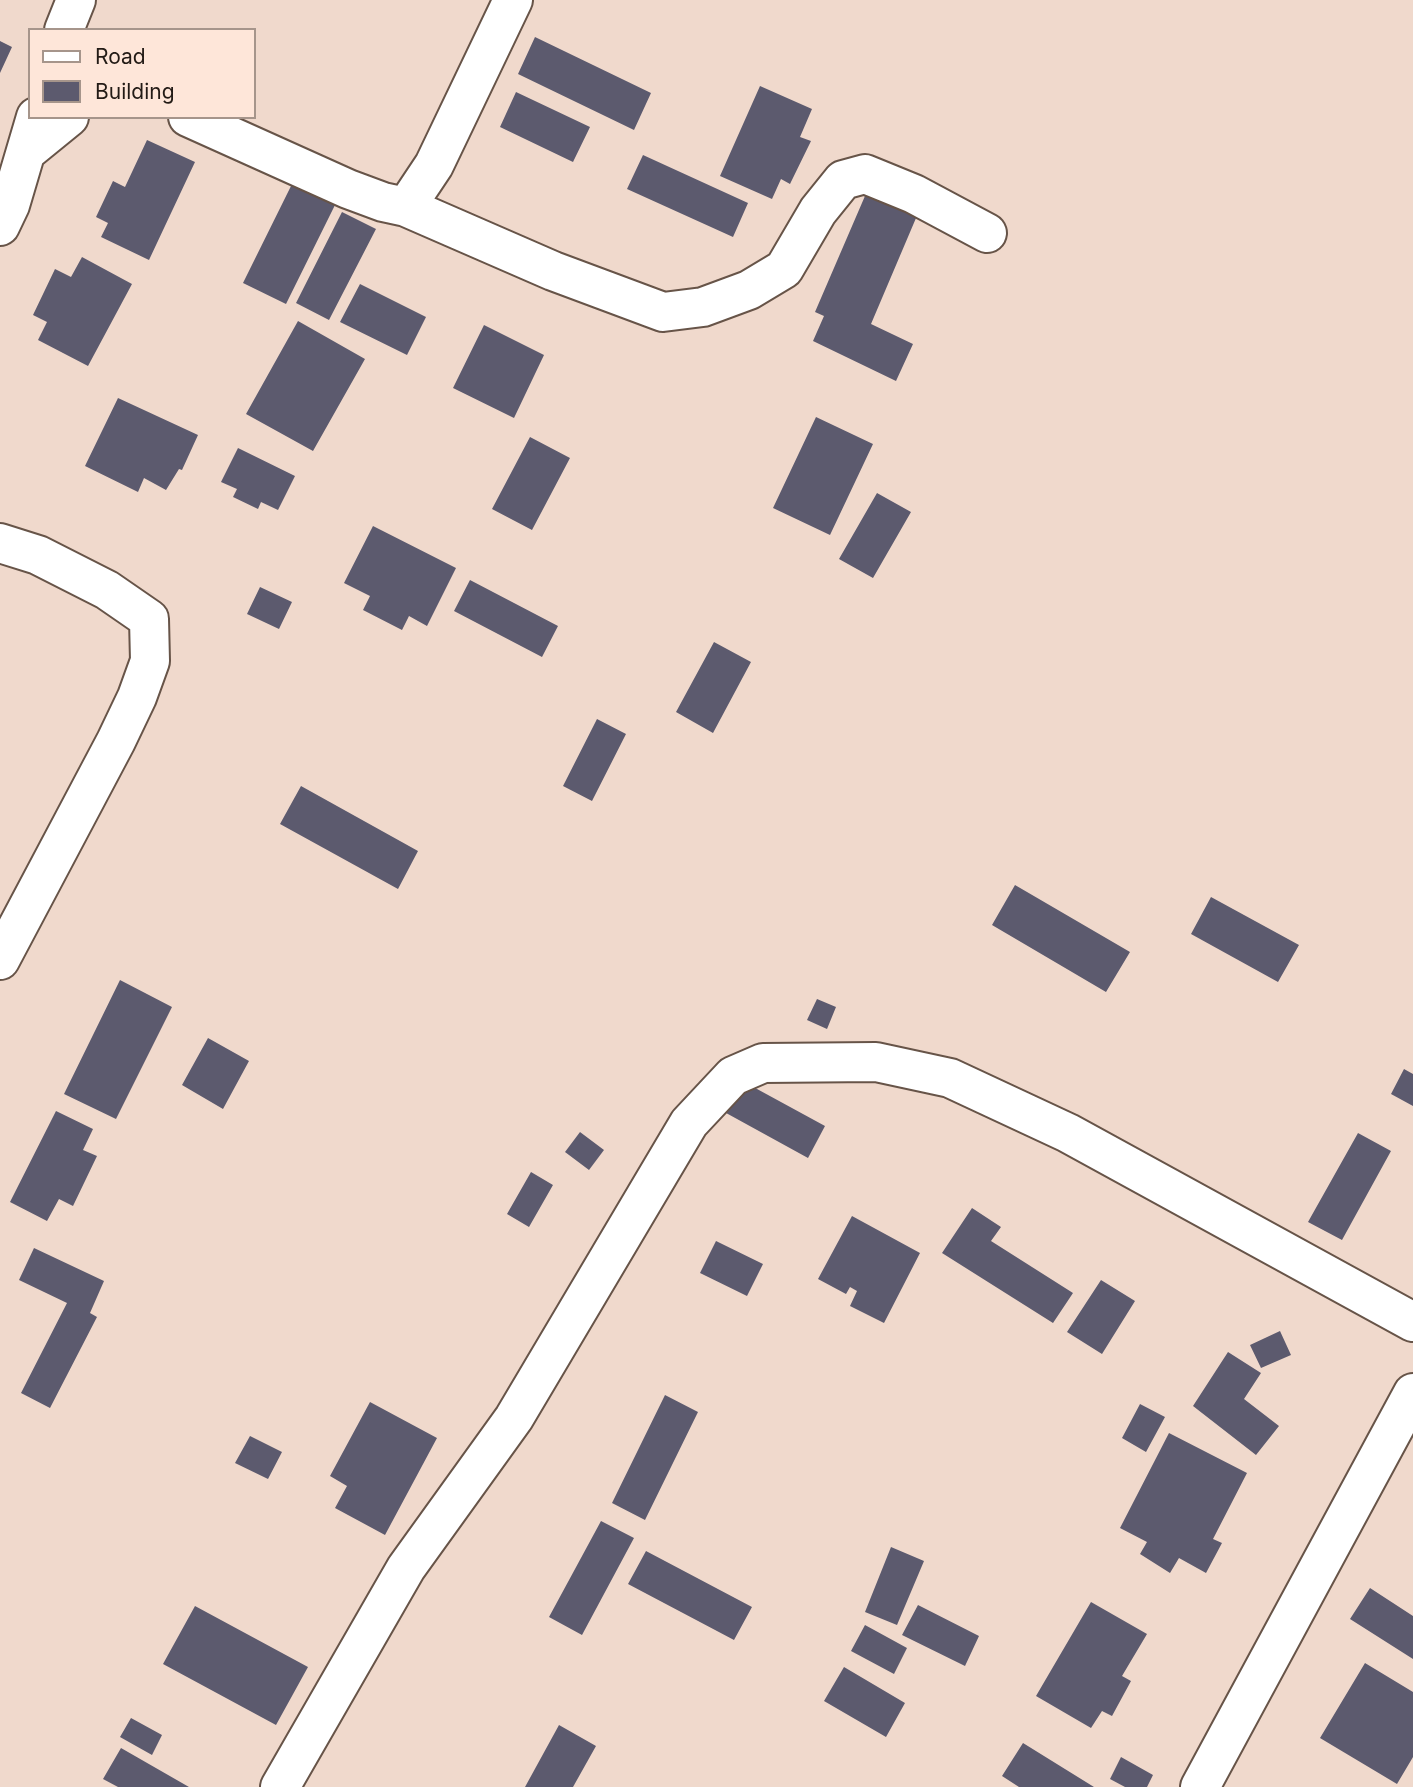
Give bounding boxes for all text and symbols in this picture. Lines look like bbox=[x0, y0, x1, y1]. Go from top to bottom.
legend bbox=[28, 28, 256, 119]
text: Road bbox=[95, 44, 146, 69]
text: Building bbox=[95, 79, 175, 104]

